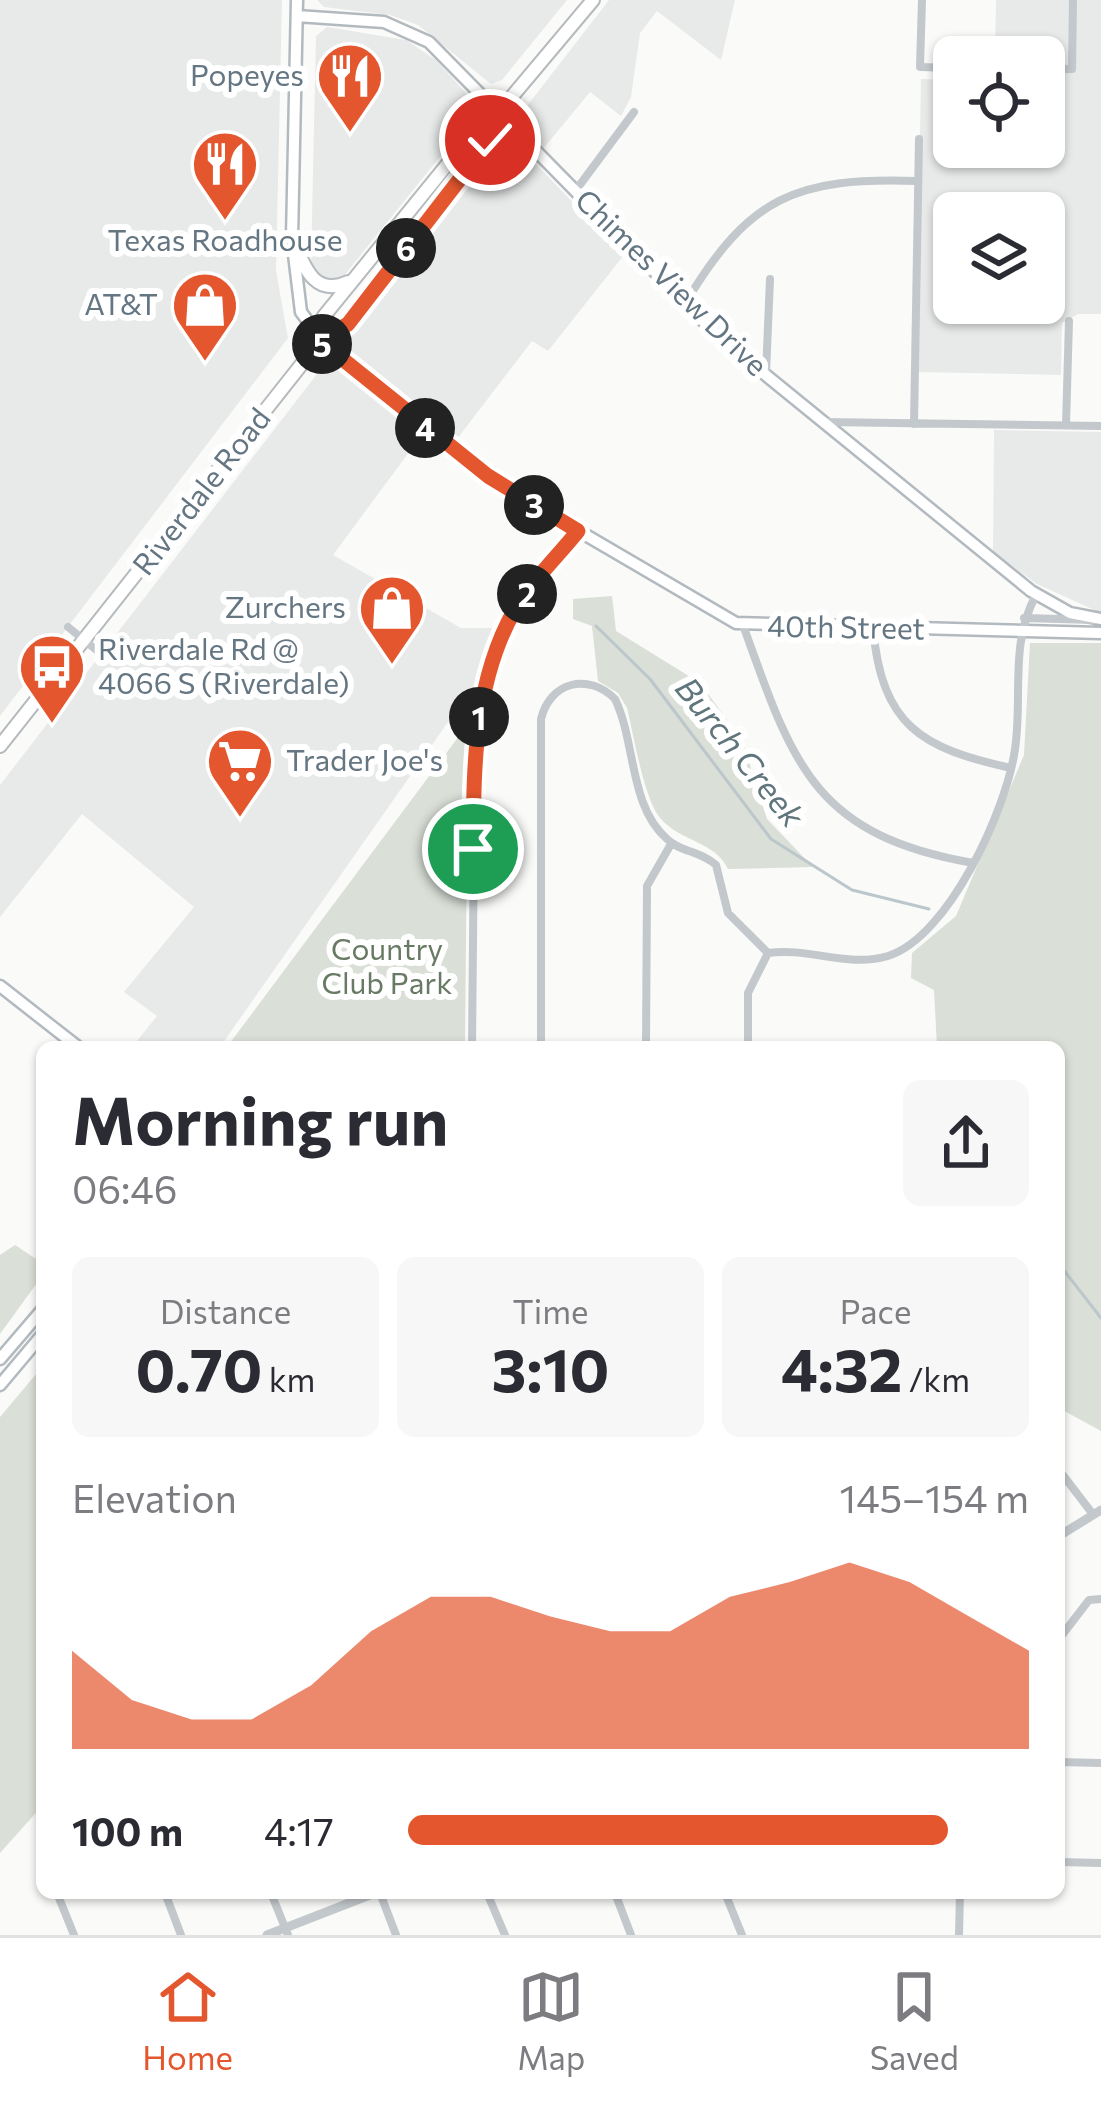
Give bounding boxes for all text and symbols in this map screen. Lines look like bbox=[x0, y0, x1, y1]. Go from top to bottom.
map controls bbox=[933, 36, 1065, 324]
button: locate bbox=[933, 36, 1065, 168]
restaurant icon: Popeyes bbox=[315, 41, 385, 135]
place label: Popeyes bbox=[190, 55, 304, 92]
pin bbox=[439, 89, 541, 191]
icon: check bbox=[457, 107, 523, 173]
restaurant icon: Texas Roadhouse bbox=[190, 129, 260, 223]
street label: Chimes View Drive bbox=[569, 180, 777, 382]
button: layers bbox=[933, 192, 1065, 324]
pin: 6 bbox=[376, 218, 436, 278]
place label: Texas Roadhouse bbox=[107, 220, 343, 257]
text: 6 bbox=[396, 227, 416, 268]
shop icon: AT&T bbox=[170, 270, 240, 364]
place label: AT&T bbox=[84, 284, 158, 321]
pin: 5 bbox=[292, 314, 352, 374]
text: 5 bbox=[312, 323, 332, 364]
pin: 4 bbox=[395, 398, 455, 458]
street label: Riverdale Road bbox=[123, 399, 277, 582]
text: 4 bbox=[415, 407, 435, 448]
pin: 3 bbox=[504, 475, 564, 535]
text: 3 bbox=[524, 484, 544, 525]
pin: 2 bbox=[497, 564, 557, 624]
shop icon: Zurchers bbox=[357, 573, 427, 667]
text: 2 bbox=[518, 573, 536, 614]
place label: Zurchers bbox=[225, 587, 346, 624]
street label: 40th Street bbox=[767, 606, 925, 645]
place label: Riverdale Rd @ 4066 S (Riverdale) bbox=[98, 629, 350, 700]
bus stop icon: Riverdale Rd @ 4066 S (Riverdale) bbox=[17, 632, 87, 726]
water label: Burch Creek bbox=[668, 668, 815, 835]
pin: 1 bbox=[449, 687, 509, 747]
text: 1 bbox=[472, 696, 486, 737]
supermarket icon: Trader Joe's bbox=[205, 726, 275, 820]
place label: Trader Joe's bbox=[286, 740, 443, 777]
pin bbox=[422, 798, 524, 900]
icon: arrive bbox=[440, 816, 506, 882]
park label: Country Club Park bbox=[321, 929, 453, 1000]
text: Morning run bbox=[72, 1078, 449, 1159]
button: share bbox=[903, 1080, 1029, 1206]
text: 06:46 bbox=[72, 1164, 177, 1212]
text: Distance bbox=[160, 1290, 291, 1331]
text: Time bbox=[513, 1290, 588, 1331]
text: Pace bbox=[840, 1290, 911, 1331]
text: 0.70 bbox=[136, 1331, 262, 1404]
text: 3:10 bbox=[492, 1331, 609, 1404]
text: 4:32 bbox=[781, 1331, 902, 1404]
text: km bbox=[262, 1358, 315, 1399]
text: /km bbox=[902, 1358, 970, 1399]
text: Elevation bbox=[72, 1473, 237, 1521]
text: 145–154 m bbox=[840, 1473, 1029, 1521]
text: 100 m bbox=[72, 1806, 183, 1854]
text: 4:17 bbox=[264, 1806, 334, 1854]
tab: Home bbox=[142, 1964, 233, 2077]
tab: Map bbox=[517, 1964, 585, 2077]
tab: Saved bbox=[870, 1964, 959, 2077]

